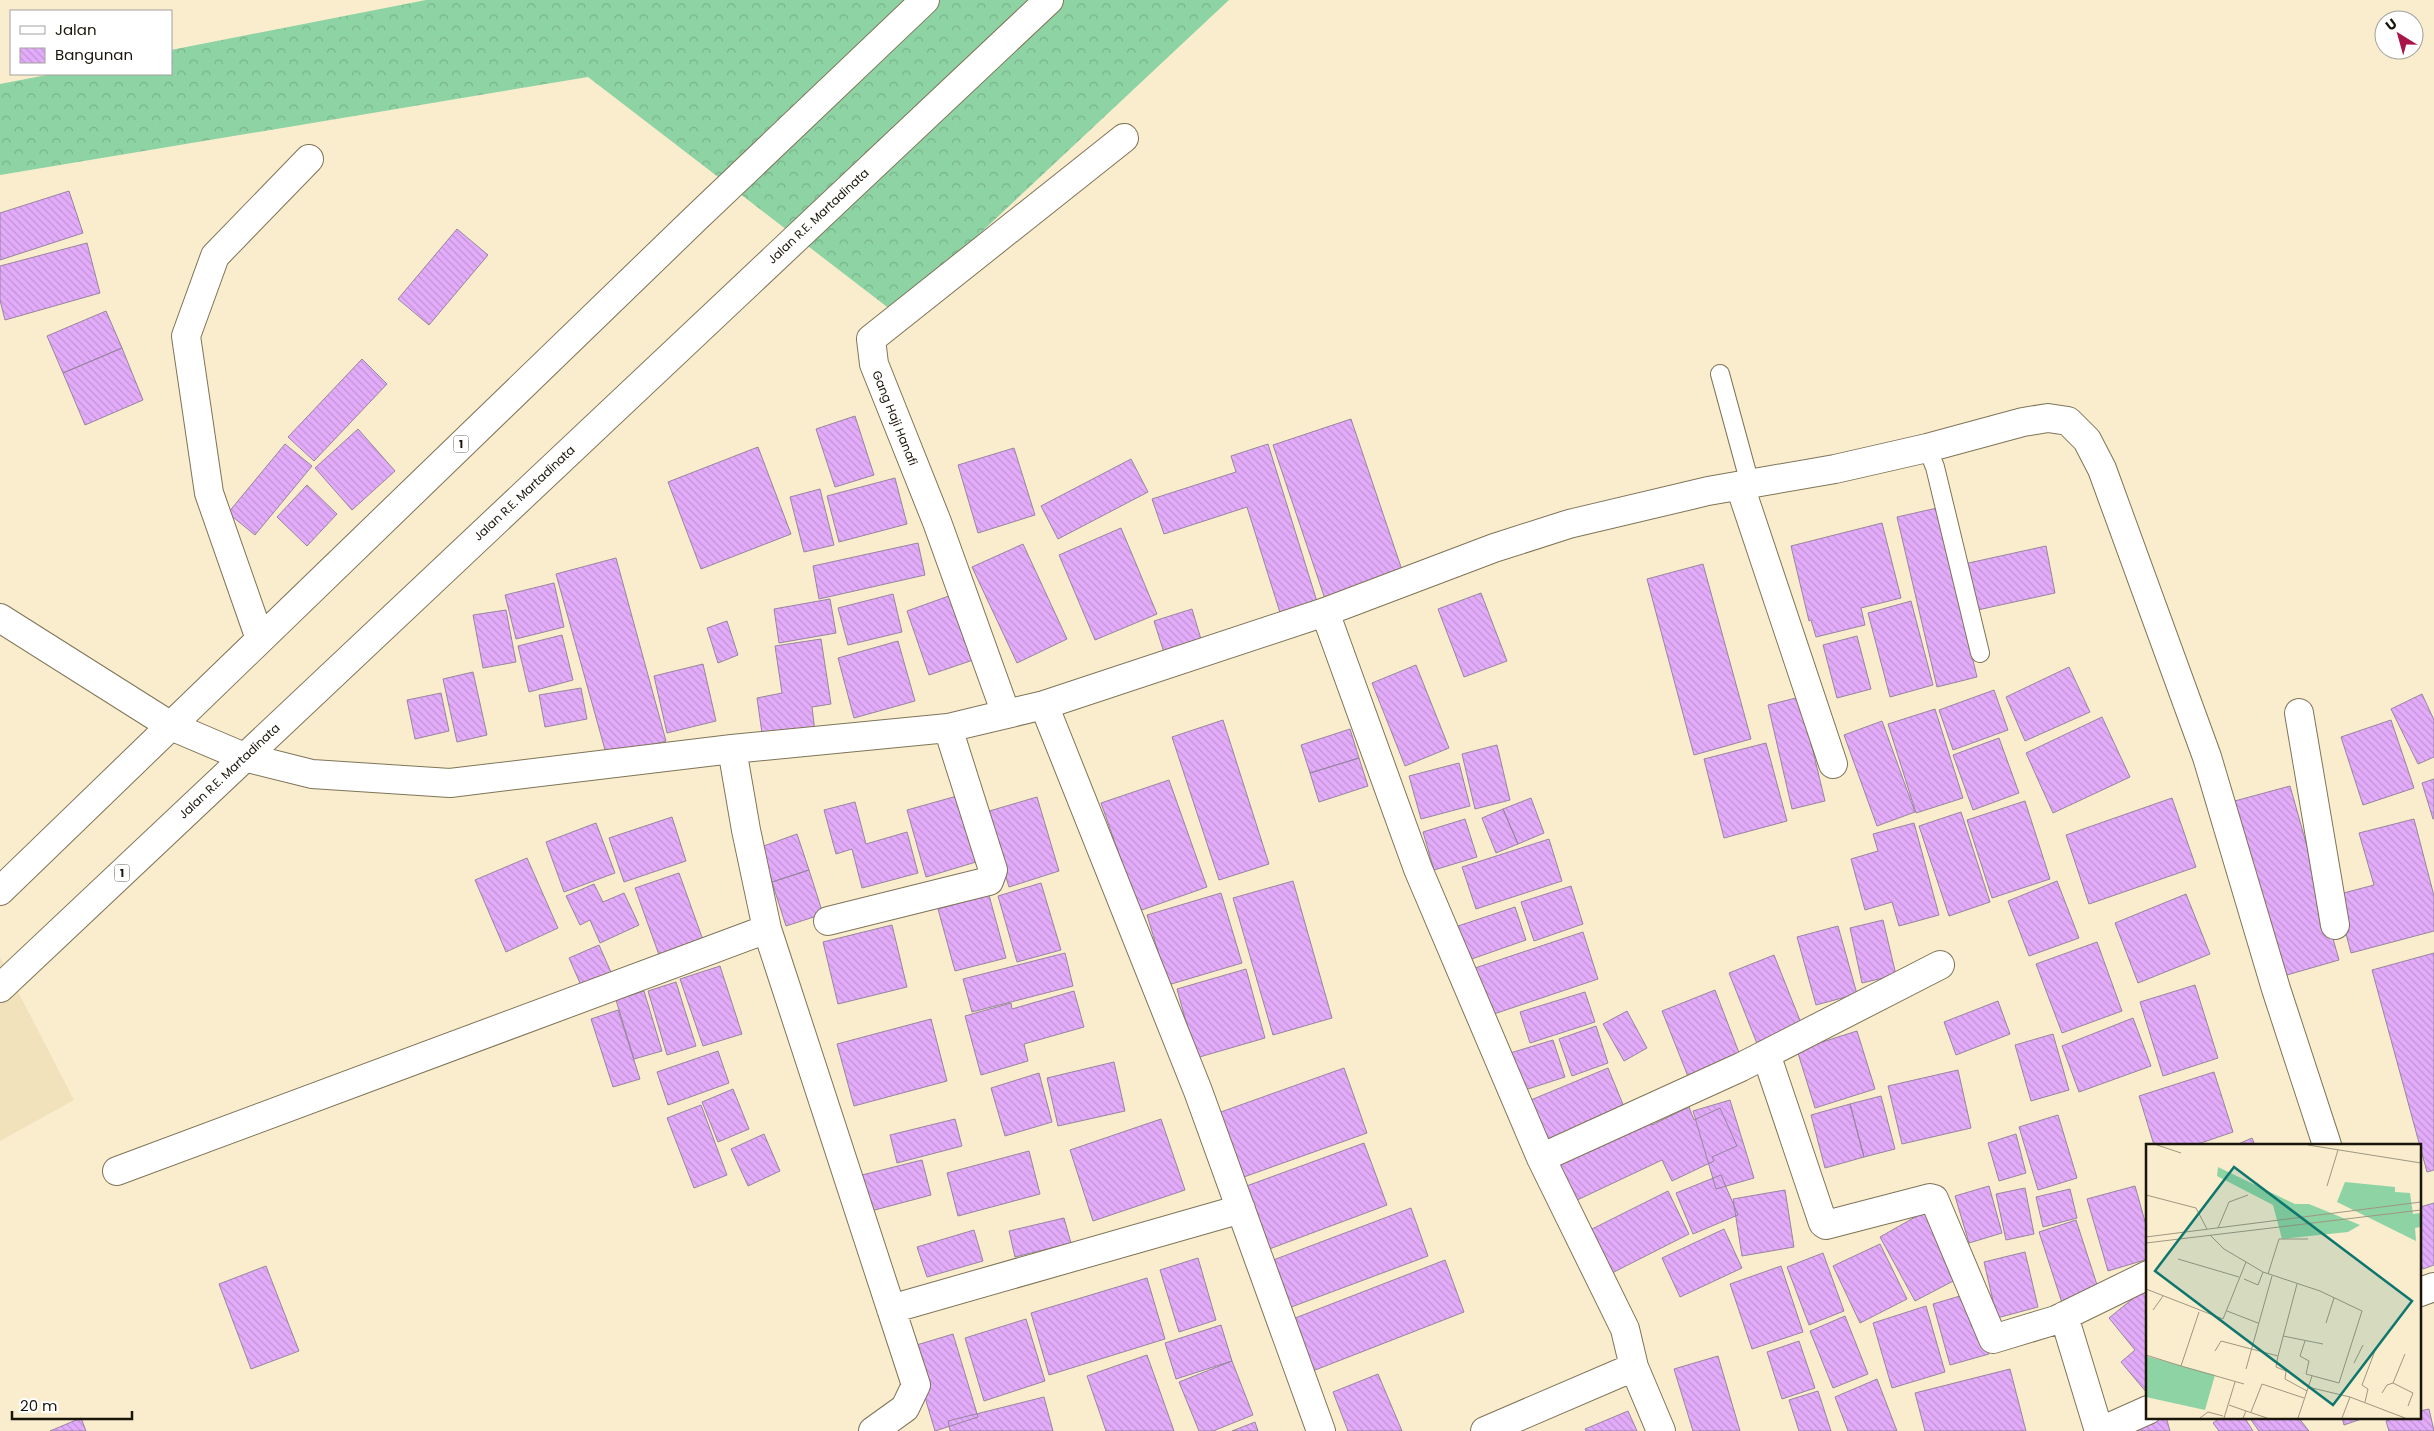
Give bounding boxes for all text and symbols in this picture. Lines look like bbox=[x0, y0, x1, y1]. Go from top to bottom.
legend bbox=[10, 10, 172, 75]
north arrow bbox=[2374, 10, 2424, 60]
text: U bbox=[2381, 14, 2401, 36]
text: Jalan bbox=[55, 19, 97, 40]
text: Bangunan bbox=[55, 44, 133, 65]
street label: Jalan R.E. Martadinata bbox=[764, 164, 872, 268]
street label: Gang Haji Hanafi bbox=[868, 368, 922, 468]
road number: 1 bbox=[454, 436, 468, 452]
street label: Jalan R.E. Martadinata bbox=[470, 441, 578, 545]
street label: Jalan R.E. Martadinata bbox=[175, 719, 283, 823]
road number: 1 bbox=[114, 864, 130, 881]
inset map bbox=[2146, 1144, 2422, 1418]
scale bar bbox=[12, 1388, 132, 1420]
text: 20 m bbox=[20, 1395, 58, 1416]

